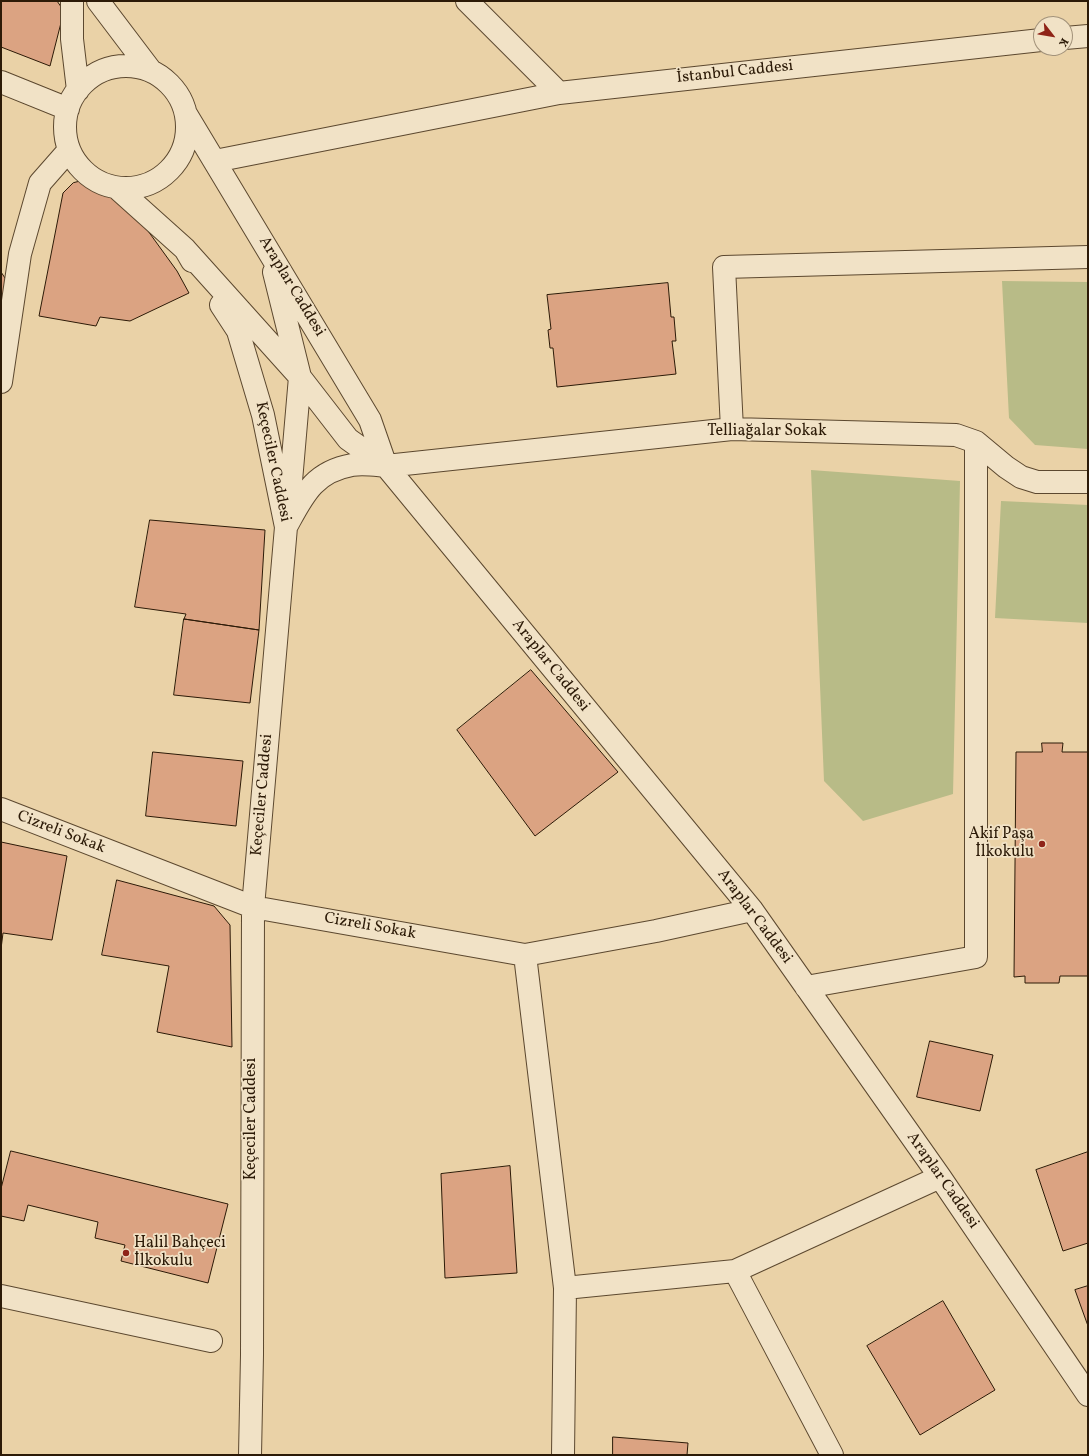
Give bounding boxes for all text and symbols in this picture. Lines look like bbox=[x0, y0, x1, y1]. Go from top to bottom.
north arrow bbox=[1033, 16, 1073, 56]
text: K bbox=[1054, 35, 1071, 49]
street label: İstanbul Caddesi bbox=[676, 57, 794, 89]
street label: Araplar Caddesi bbox=[254, 233, 328, 341]
street label: Keçeciler Caddesi bbox=[250, 400, 294, 524]
street label: Telliağalar Sokak bbox=[707, 422, 827, 442]
street label: Araplar Caddesi bbox=[507, 616, 593, 716]
street label: Keçeciler Caddesi bbox=[248, 733, 278, 857]
street label: Cizreli Sokak bbox=[14, 807, 108, 859]
place label: Akif Paşa İlkokulu bbox=[968, 825, 1034, 863]
marker: Akif Paşa İlkokulu bbox=[1037, 839, 1047, 849]
street label: Araplar Caddesi bbox=[712, 866, 796, 968]
street label: Cizreli Sokak bbox=[323, 909, 417, 945]
street label: Keçeciler Caddesi bbox=[242, 1058, 262, 1180]
street label: Araplar Caddesi bbox=[902, 1129, 982, 1233]
place label: Halil Bahçeci İlkokulu bbox=[134, 1234, 226, 1272]
marker: Halil Bahçeci İlkokulu bbox=[121, 1248, 131, 1258]

